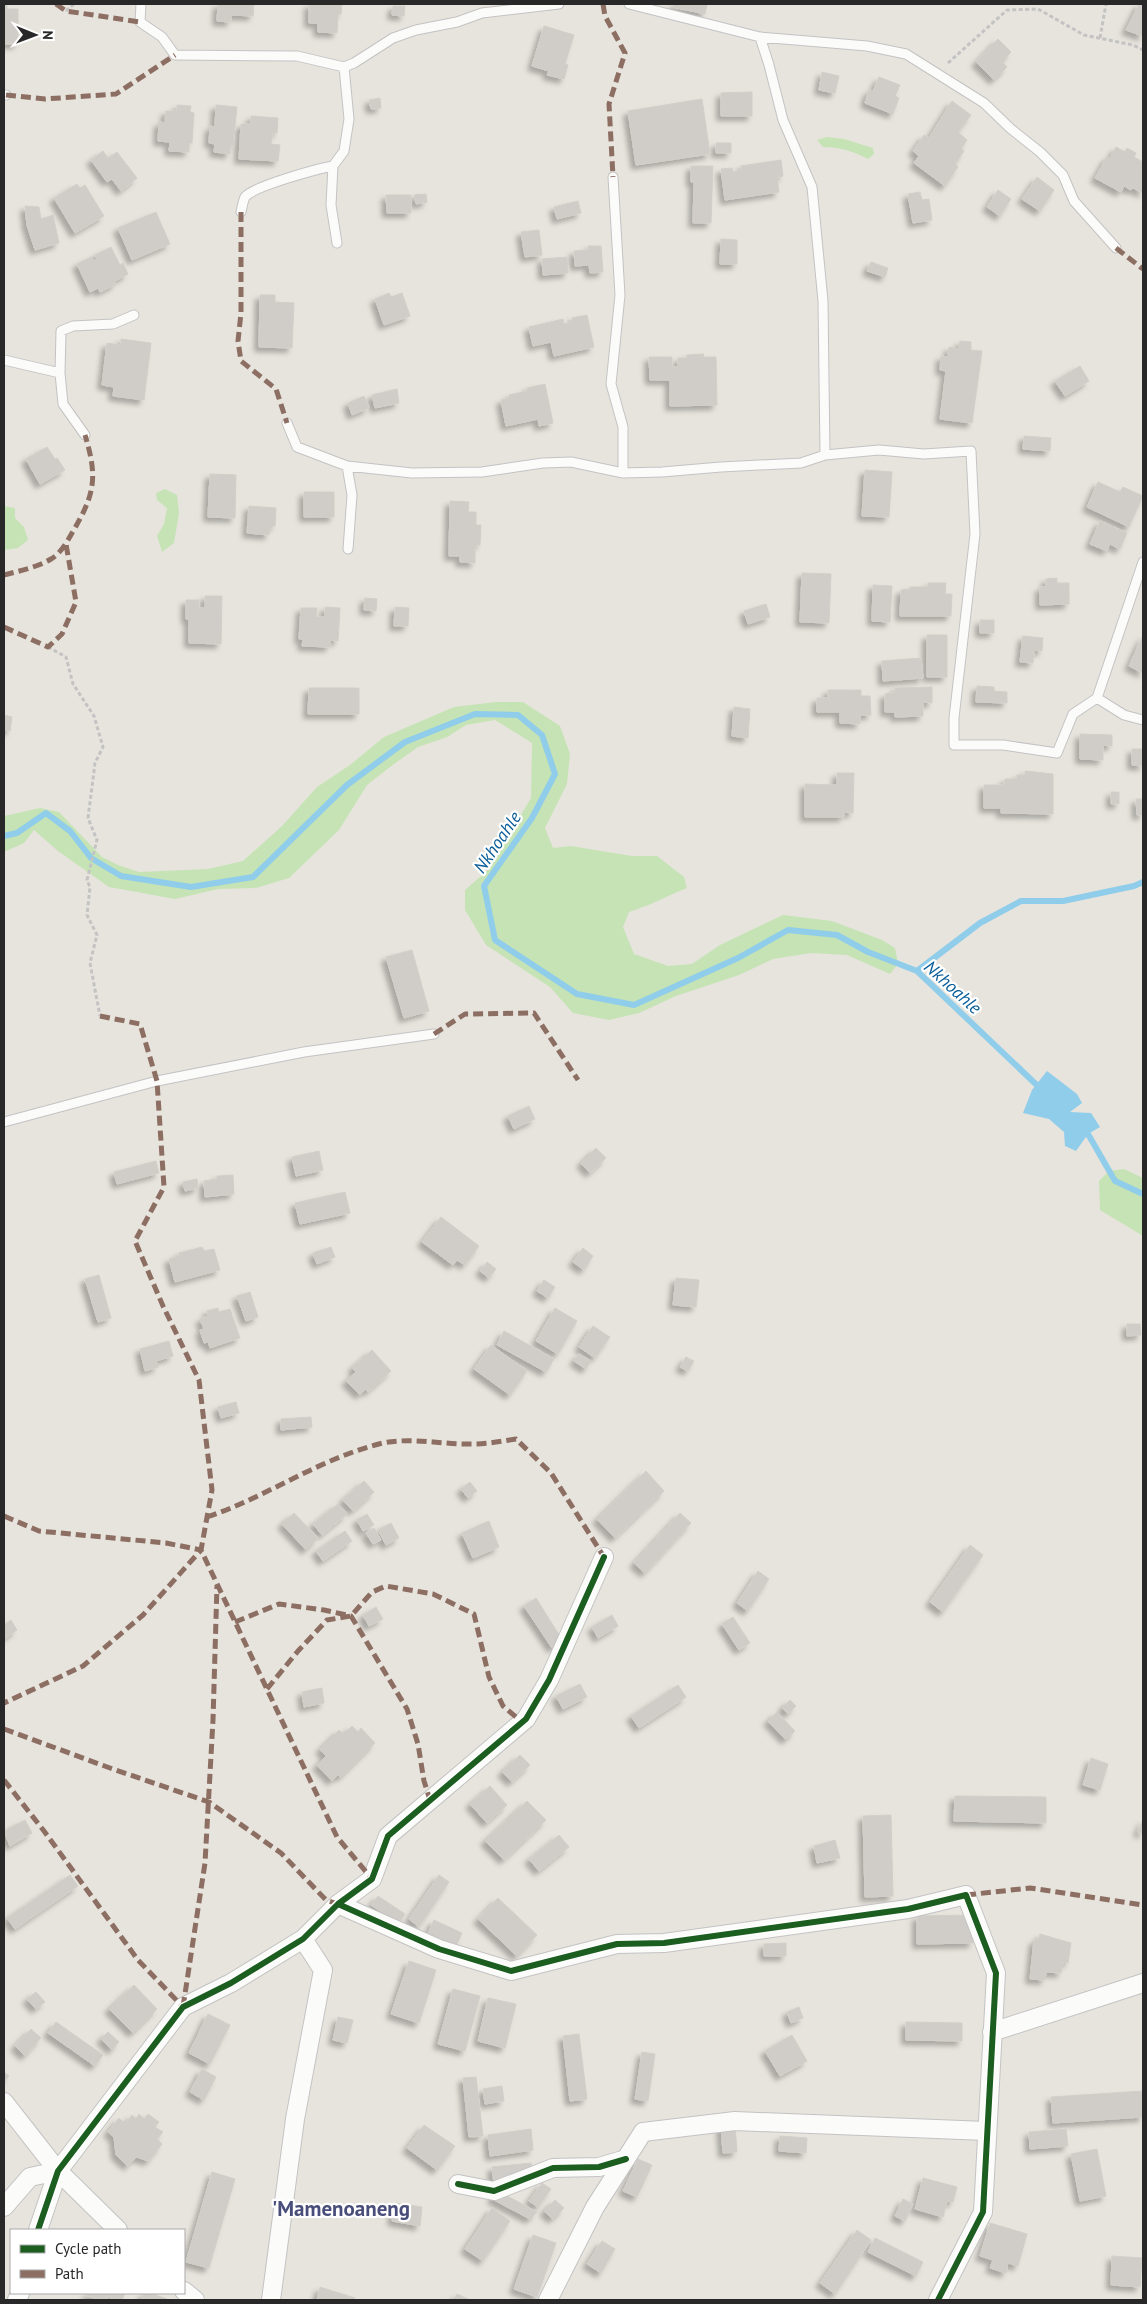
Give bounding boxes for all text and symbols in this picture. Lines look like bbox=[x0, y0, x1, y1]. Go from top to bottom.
north arrow bbox=[10, 10, 60, 60]
text: N bbox=[39, 30, 57, 40]
water label: Nkhoahle bbox=[468, 806, 526, 877]
water label: Nkhoahle bbox=[919, 955, 987, 1019]
district label: 'Mamenoaneng bbox=[272, 2195, 410, 2222]
legend bbox=[10, 2229, 185, 2294]
text: Cycle path bbox=[55, 2239, 121, 2258]
text: Path bbox=[55, 2264, 84, 2283]

